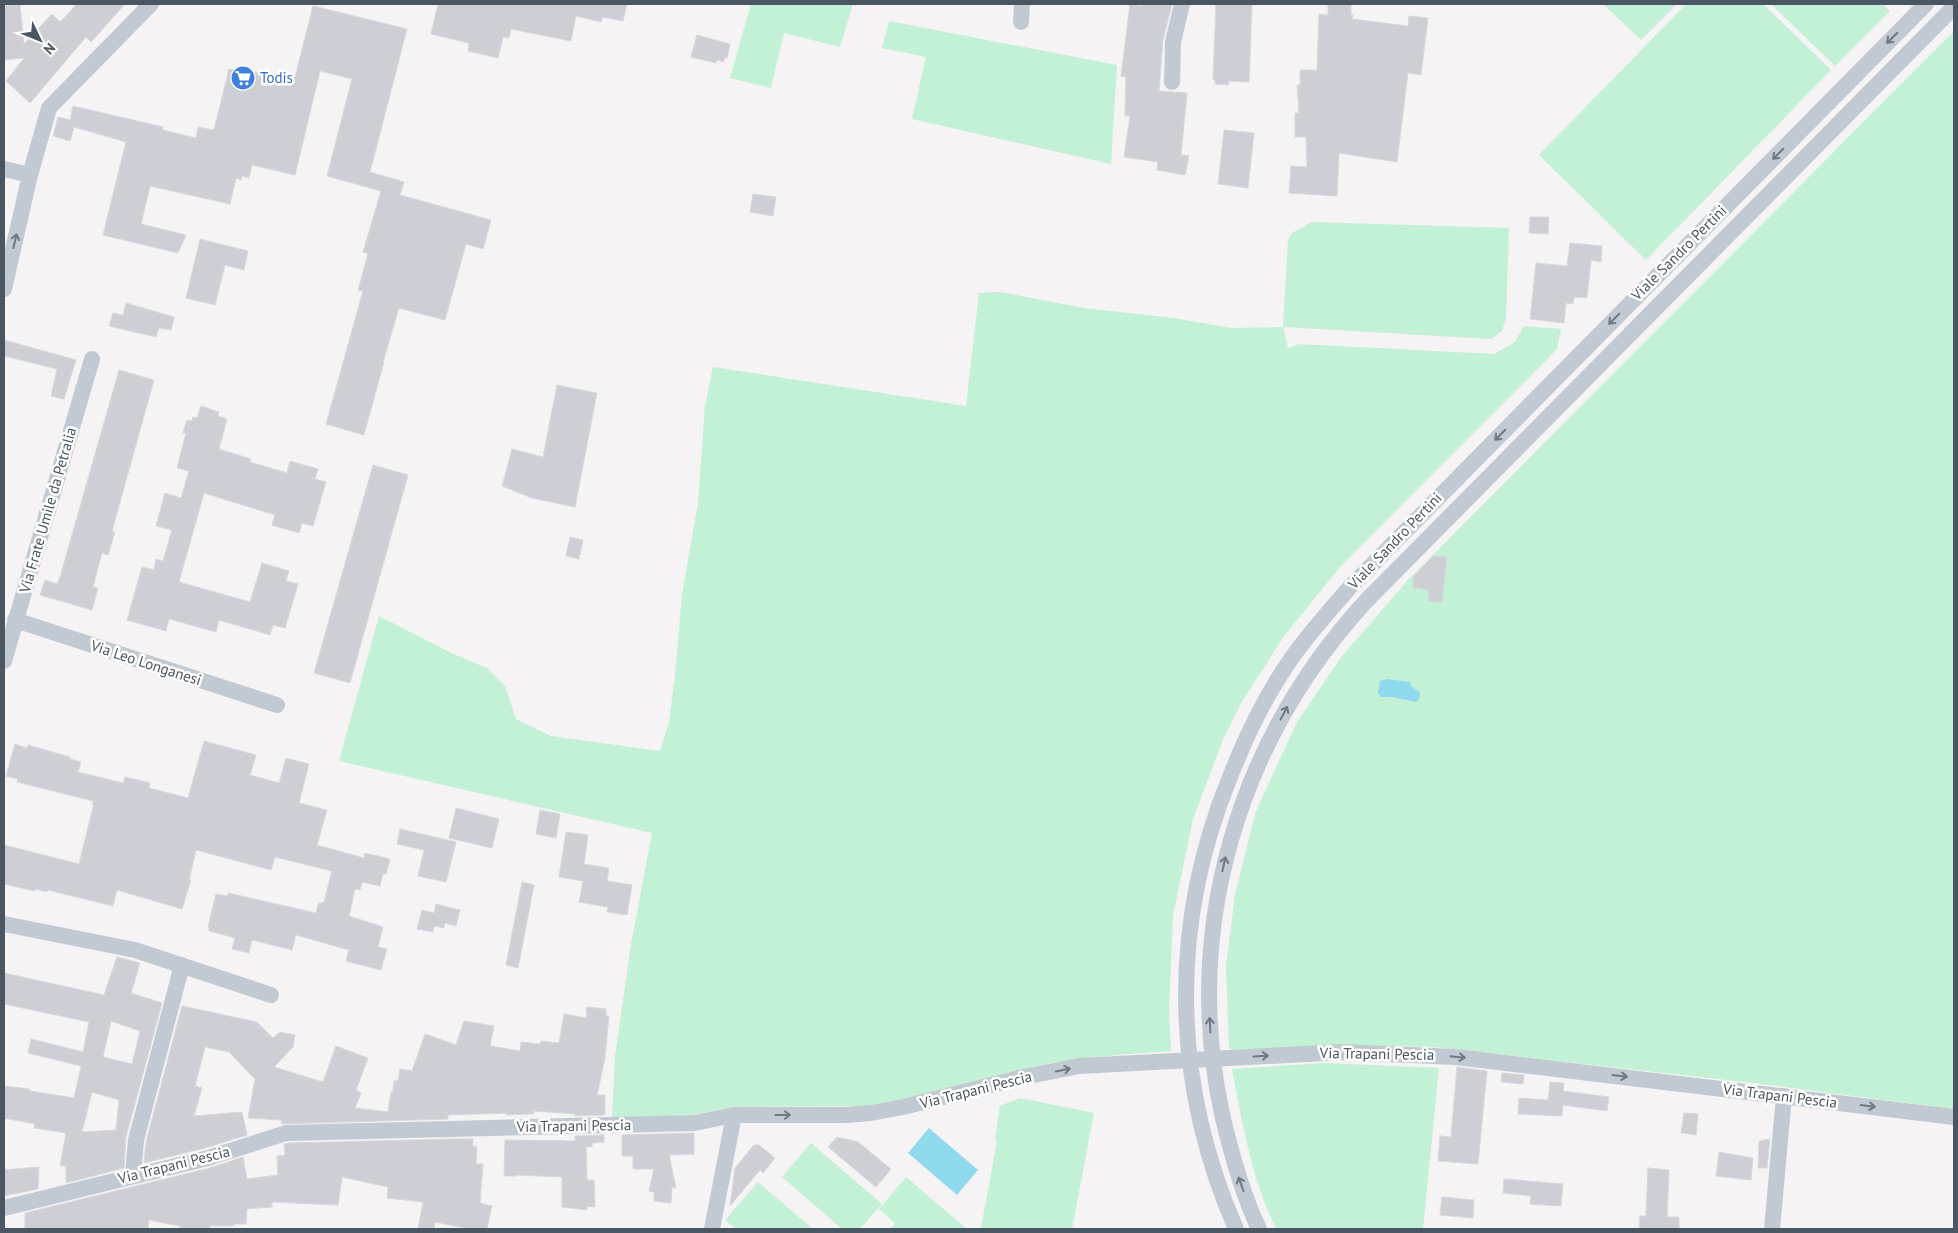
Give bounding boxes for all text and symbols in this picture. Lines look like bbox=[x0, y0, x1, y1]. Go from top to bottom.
north arrow bbox=[15, 15, 65, 65]
one-way arrow bbox=[1886, 32, 1898, 45]
text: N bbox=[40, 39, 59, 58]
supermarket icon: Todis bbox=[230, 65, 256, 91]
place label: Todis bbox=[260, 68, 293, 87]
one-way arrow bbox=[1771, 148, 1784, 160]
street label: Viale Sandro Pertini bbox=[1626, 201, 1730, 305]
one-way arrow bbox=[11, 234, 20, 250]
one-way arrow bbox=[1608, 313, 1620, 325]
street label: Via Frate Umile da Petralia bbox=[15, 425, 80, 596]
one-way arrow bbox=[1494, 428, 1506, 441]
street label: Viale Sandro Pertini bbox=[1343, 488, 1446, 594]
street label: Via Leo Longanesi bbox=[88, 635, 204, 689]
one-way arrow bbox=[1280, 706, 1289, 721]
one-way arrow bbox=[1220, 856, 1229, 872]
one-way arrow bbox=[1205, 1017, 1214, 1033]
street label: Via Trapani Pescia bbox=[1319, 1043, 1434, 1064]
one-way arrow bbox=[1253, 1051, 1269, 1060]
one-way arrow bbox=[1450, 1052, 1466, 1062]
one-way arrow bbox=[1054, 1064, 1070, 1074]
street label: Via Trapani Pescia bbox=[917, 1066, 1034, 1113]
one-way arrow bbox=[1611, 1071, 1627, 1081]
street label: Via Trapani Pescia bbox=[1721, 1079, 1838, 1112]
one-way arrow bbox=[1860, 1101, 1876, 1111]
one-way arrow bbox=[774, 1110, 790, 1120]
street label: Via Trapani Pescia bbox=[516, 1115, 631, 1136]
street label: Via Trapani Pescia bbox=[115, 1141, 232, 1188]
one-way arrow bbox=[1236, 1177, 1245, 1192]

